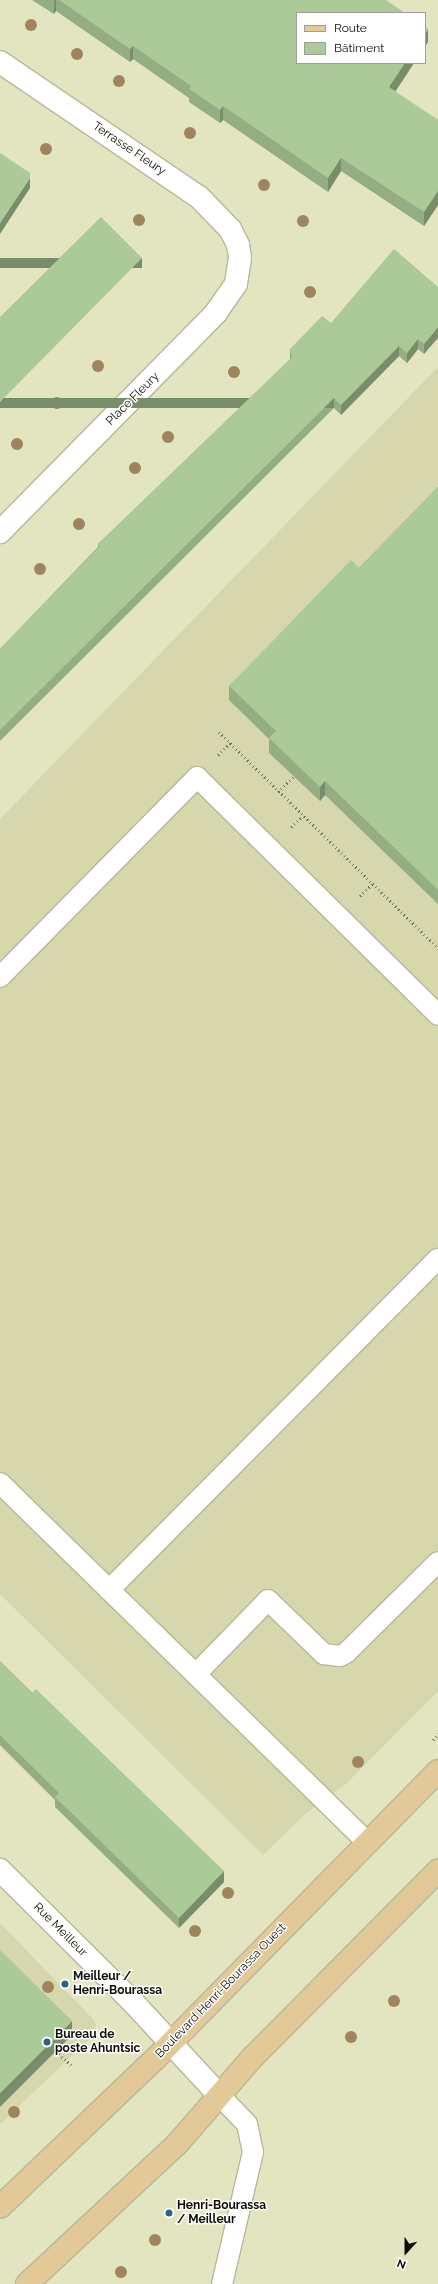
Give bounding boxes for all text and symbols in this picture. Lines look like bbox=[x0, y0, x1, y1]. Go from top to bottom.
legend bbox=[296, 12, 426, 64]
text: Route bbox=[334, 21, 367, 35]
text: Bâtiment bbox=[334, 41, 384, 55]
street label: Terrasse Fleury bbox=[90, 119, 168, 179]
street label: Place Fleury bbox=[103, 369, 163, 429]
street label: Rue Meilleur bbox=[30, 1900, 90, 1960]
street label: Boulevard Henri-Bourassa Ouest bbox=[153, 1921, 289, 2061]
place label: Meilleur / Henri-Bourassa bbox=[73, 1970, 162, 1998]
marker: Meilleur / Henri-Bourassa bbox=[60, 1979, 70, 1989]
place label: Bureau de poste Ahuntsic bbox=[55, 2028, 141, 2056]
marker: Bureau de poste Ahuntsic bbox=[42, 2037, 52, 2047]
place label: Henri-Bourassa / Meilleur bbox=[177, 2199, 266, 2227]
marker: Henri-Bourassa / Meilleur bbox=[164, 2208, 174, 2218]
north arrow bbox=[386, 2232, 426, 2272]
text: N bbox=[395, 2256, 408, 2271]

